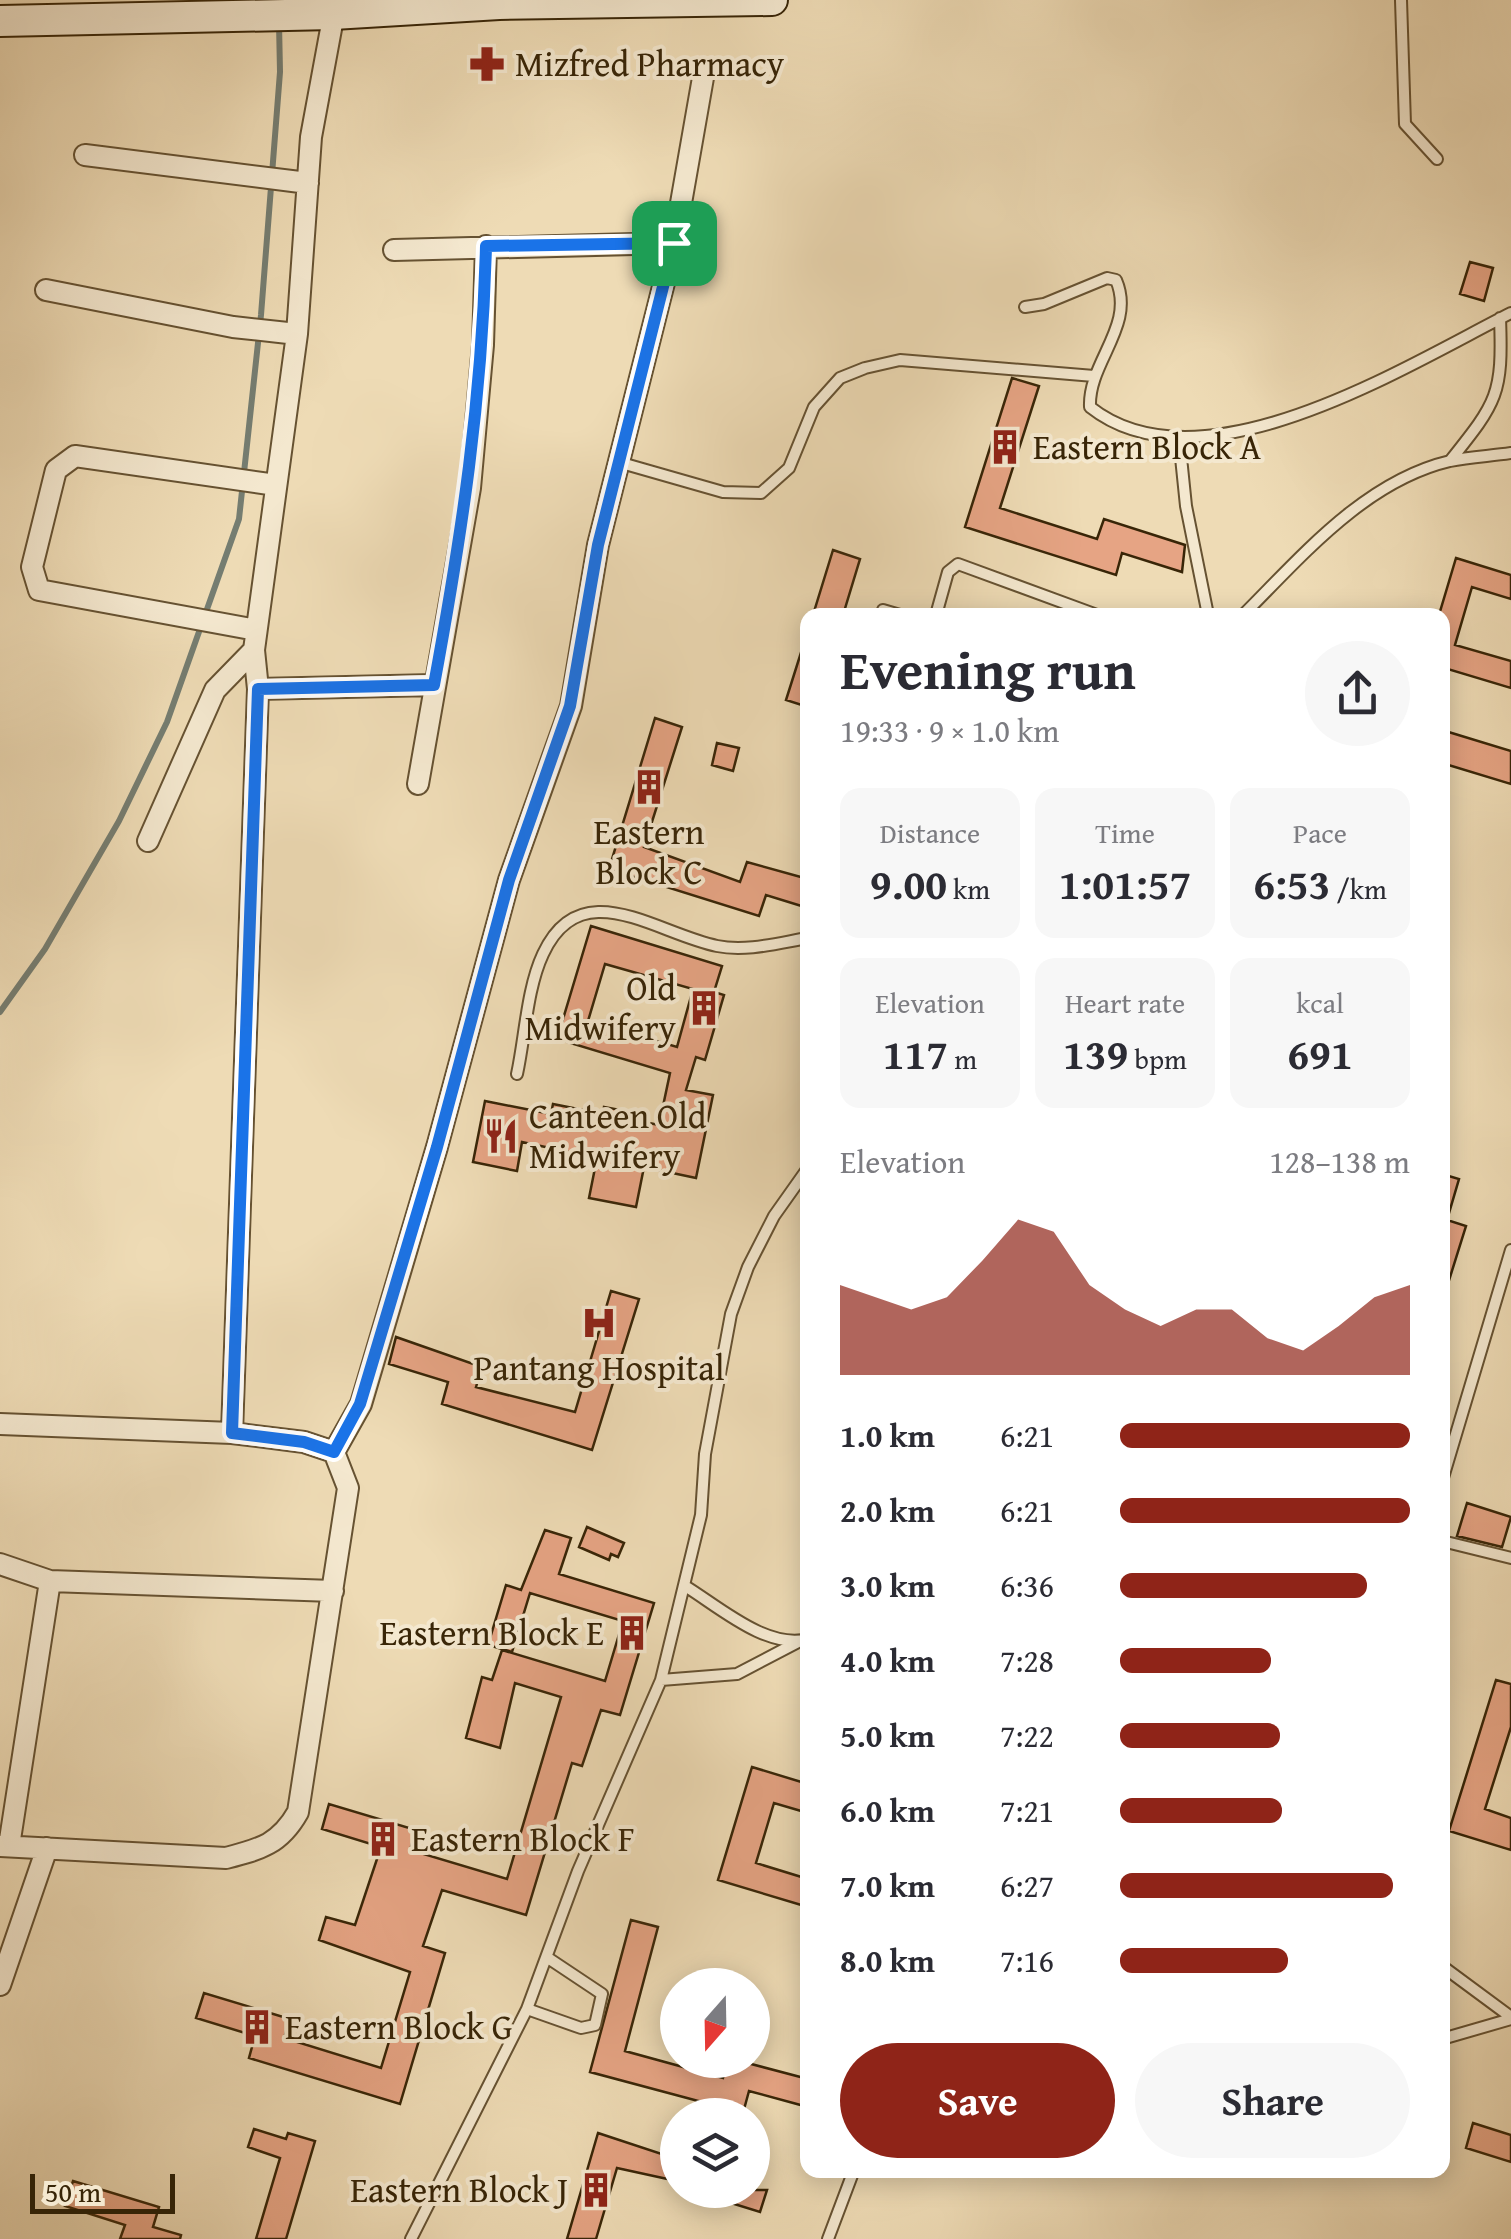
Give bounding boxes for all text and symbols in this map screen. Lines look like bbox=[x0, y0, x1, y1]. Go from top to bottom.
place label: Mizfred Pharmacy bbox=[515, 38, 785, 89]
pharmacy icon: Mizfred Pharmacy bbox=[468, 45, 506, 83]
pin bbox=[632, 201, 717, 286]
icon: arrive bbox=[647, 216, 702, 271]
place label: Eastern Block A bbox=[1033, 421, 1261, 472]
building icon: Eastern Block A bbox=[986, 428, 1024, 466]
text: Evening run bbox=[840, 629, 1136, 709]
button: share bbox=[1305, 641, 1410, 746]
text: 19:33 · 9 × 1.0 km bbox=[840, 707, 1059, 754]
building icon: Eastern Block C bbox=[630, 768, 668, 806]
place label: Eastern Block C bbox=[594, 806, 705, 897]
text: Distance bbox=[880, 812, 980, 853]
text: Time bbox=[1095, 812, 1155, 853]
text: Pace bbox=[1293, 812, 1347, 853]
text: 9.00 bbox=[870, 853, 947, 914]
text: 1:01:57 bbox=[1059, 853, 1191, 914]
text: 6:53 bbox=[1253, 853, 1330, 914]
text: km bbox=[947, 868, 990, 909]
text: /km bbox=[1330, 868, 1387, 909]
place label: Old Midwifery bbox=[525, 962, 677, 1053]
text: Elevation bbox=[875, 982, 985, 1023]
text: Heart rate bbox=[1065, 982, 1185, 1023]
text: kcal bbox=[1296, 982, 1344, 1023]
building icon: Old Midwifery bbox=[685, 989, 723, 1027]
text: 117 bbox=[883, 1023, 948, 1084]
text: 139 bbox=[1063, 1023, 1128, 1084]
text: 691 bbox=[1287, 1023, 1353, 1084]
text: m bbox=[948, 1038, 977, 1079]
text: bpm bbox=[1128, 1038, 1187, 1079]
place label: Canteen Old Midwifery bbox=[529, 1090, 707, 1181]
restaurant icon: Canteen Old Midwifery bbox=[482, 1117, 520, 1155]
text: Elevation bbox=[840, 1138, 965, 1185]
text: 128–138 m bbox=[1269, 1138, 1410, 1185]
hospital icon: Pantang Hospital bbox=[580, 1304, 618, 1342]
place label: Pantang Hospital bbox=[473, 1342, 725, 1393]
text: 1.0 km bbox=[840, 1412, 935, 1459]
text: 6:21 bbox=[1000, 1412, 1054, 1459]
text: 2.0 km bbox=[840, 1487, 935, 1534]
text: 6:21 bbox=[1000, 1487, 1054, 1534]
text: 3.0 km bbox=[840, 1562, 935, 1609]
text: 6:36 bbox=[1000, 1562, 1054, 1609]
place label: Eastern Block E bbox=[380, 1607, 604, 1658]
building icon: Eastern Block E bbox=[613, 1614, 651, 1652]
text: 4.0 km bbox=[840, 1637, 935, 1684]
text: 7:28 bbox=[1000, 1637, 1054, 1684]
text: 5.0 km bbox=[840, 1712, 935, 1759]
text: 7:22 bbox=[1000, 1712, 1054, 1759]
text: 6.0 km bbox=[840, 1787, 935, 1834]
text: 7:21 bbox=[1000, 1787, 1054, 1834]
place label: Eastern Block F bbox=[411, 1813, 635, 1864]
building icon: Eastern Block F bbox=[364, 1820, 402, 1858]
text: 7.0 km bbox=[840, 1862, 935, 1909]
text: 6:27 bbox=[1000, 1862, 1054, 1909]
text: 8.0 km bbox=[840, 1937, 935, 1984]
text: 7:16 bbox=[1000, 1937, 1054, 1984]
north arrow bbox=[660, 1968, 770, 2078]
map controls bbox=[660, 1968, 770, 2208]
place label: Eastern Block G bbox=[285, 2001, 512, 2052]
building icon: Eastern Block G bbox=[238, 2008, 276, 2046]
button: Save bbox=[840, 2043, 1115, 2158]
button: Share bbox=[1135, 2043, 1410, 2158]
button: layers bbox=[660, 2098, 770, 2208]
place label: Eastern Block J bbox=[350, 2164, 568, 2215]
scale bar bbox=[30, 2169, 175, 2214]
text: 50 m bbox=[45, 2171, 101, 2212]
building icon: Eastern Block J bbox=[577, 2171, 615, 2209]

